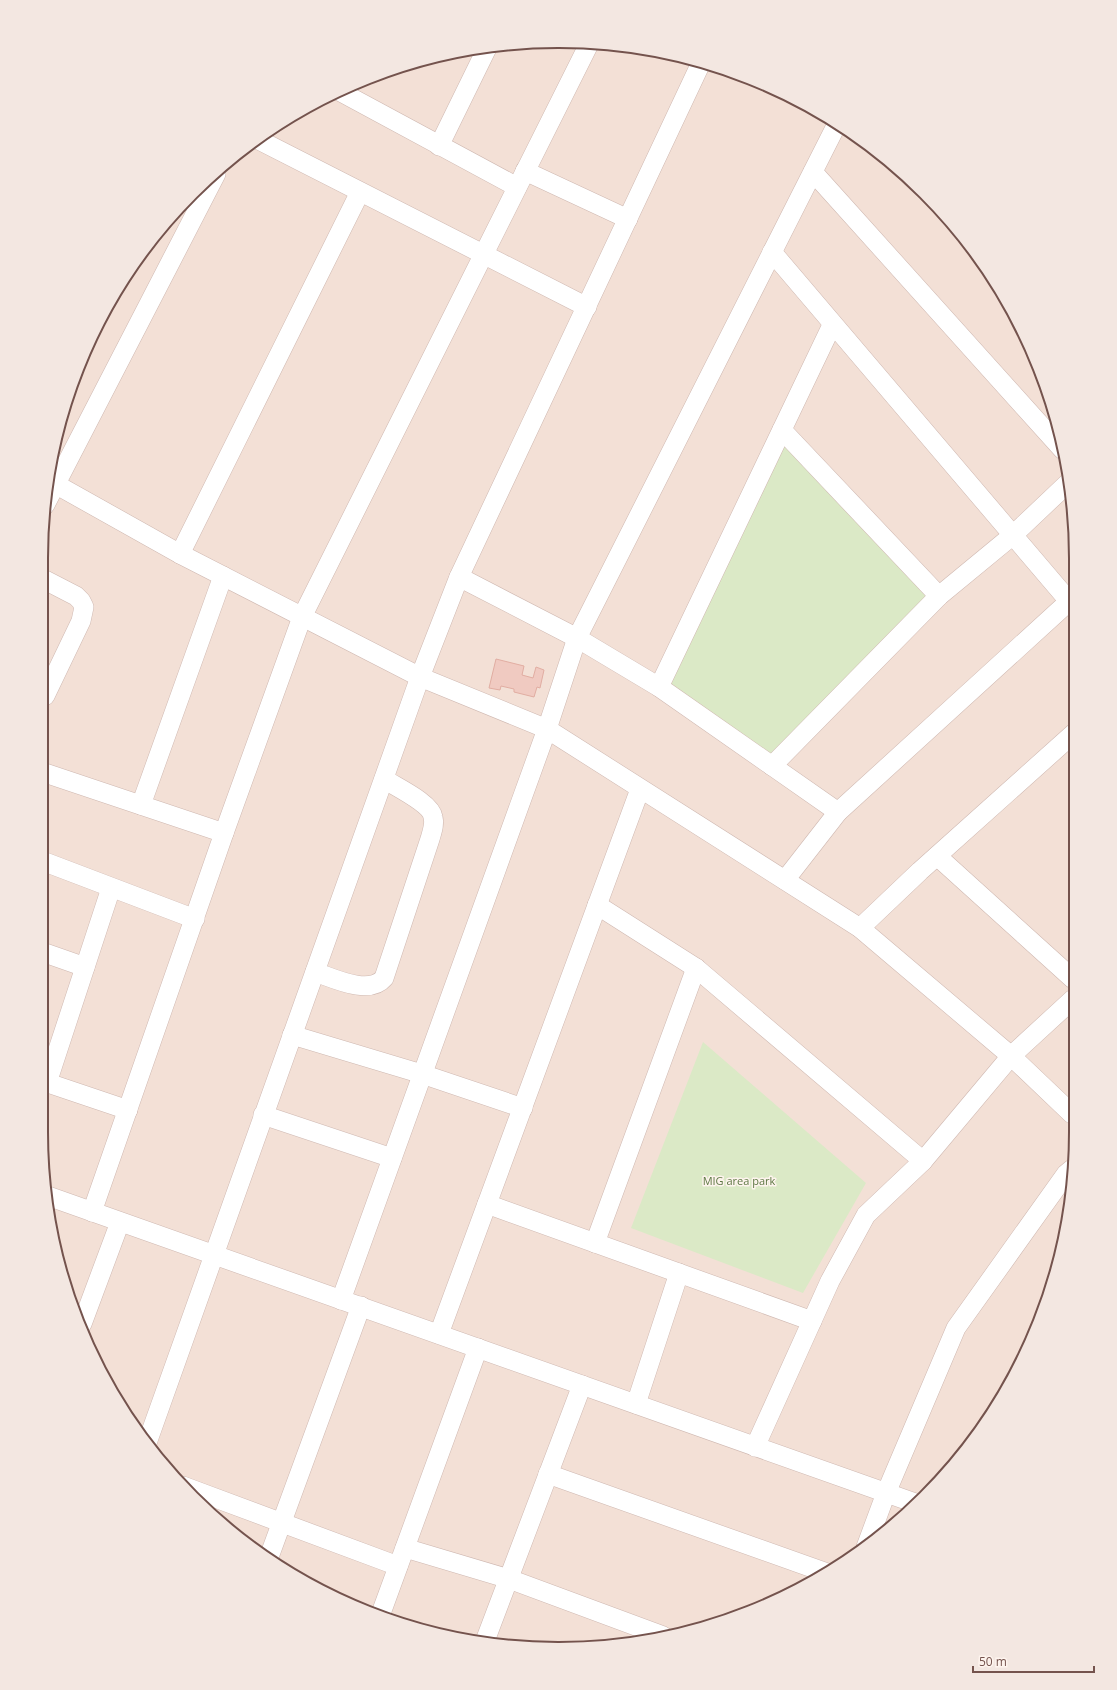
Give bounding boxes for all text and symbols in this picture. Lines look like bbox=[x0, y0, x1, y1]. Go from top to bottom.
park label: MIG area park bbox=[703, 1173, 776, 1188]
scale bar bbox=[973, 1648, 1094, 1674]
text: 50 m bbox=[979, 1653, 1007, 1670]

